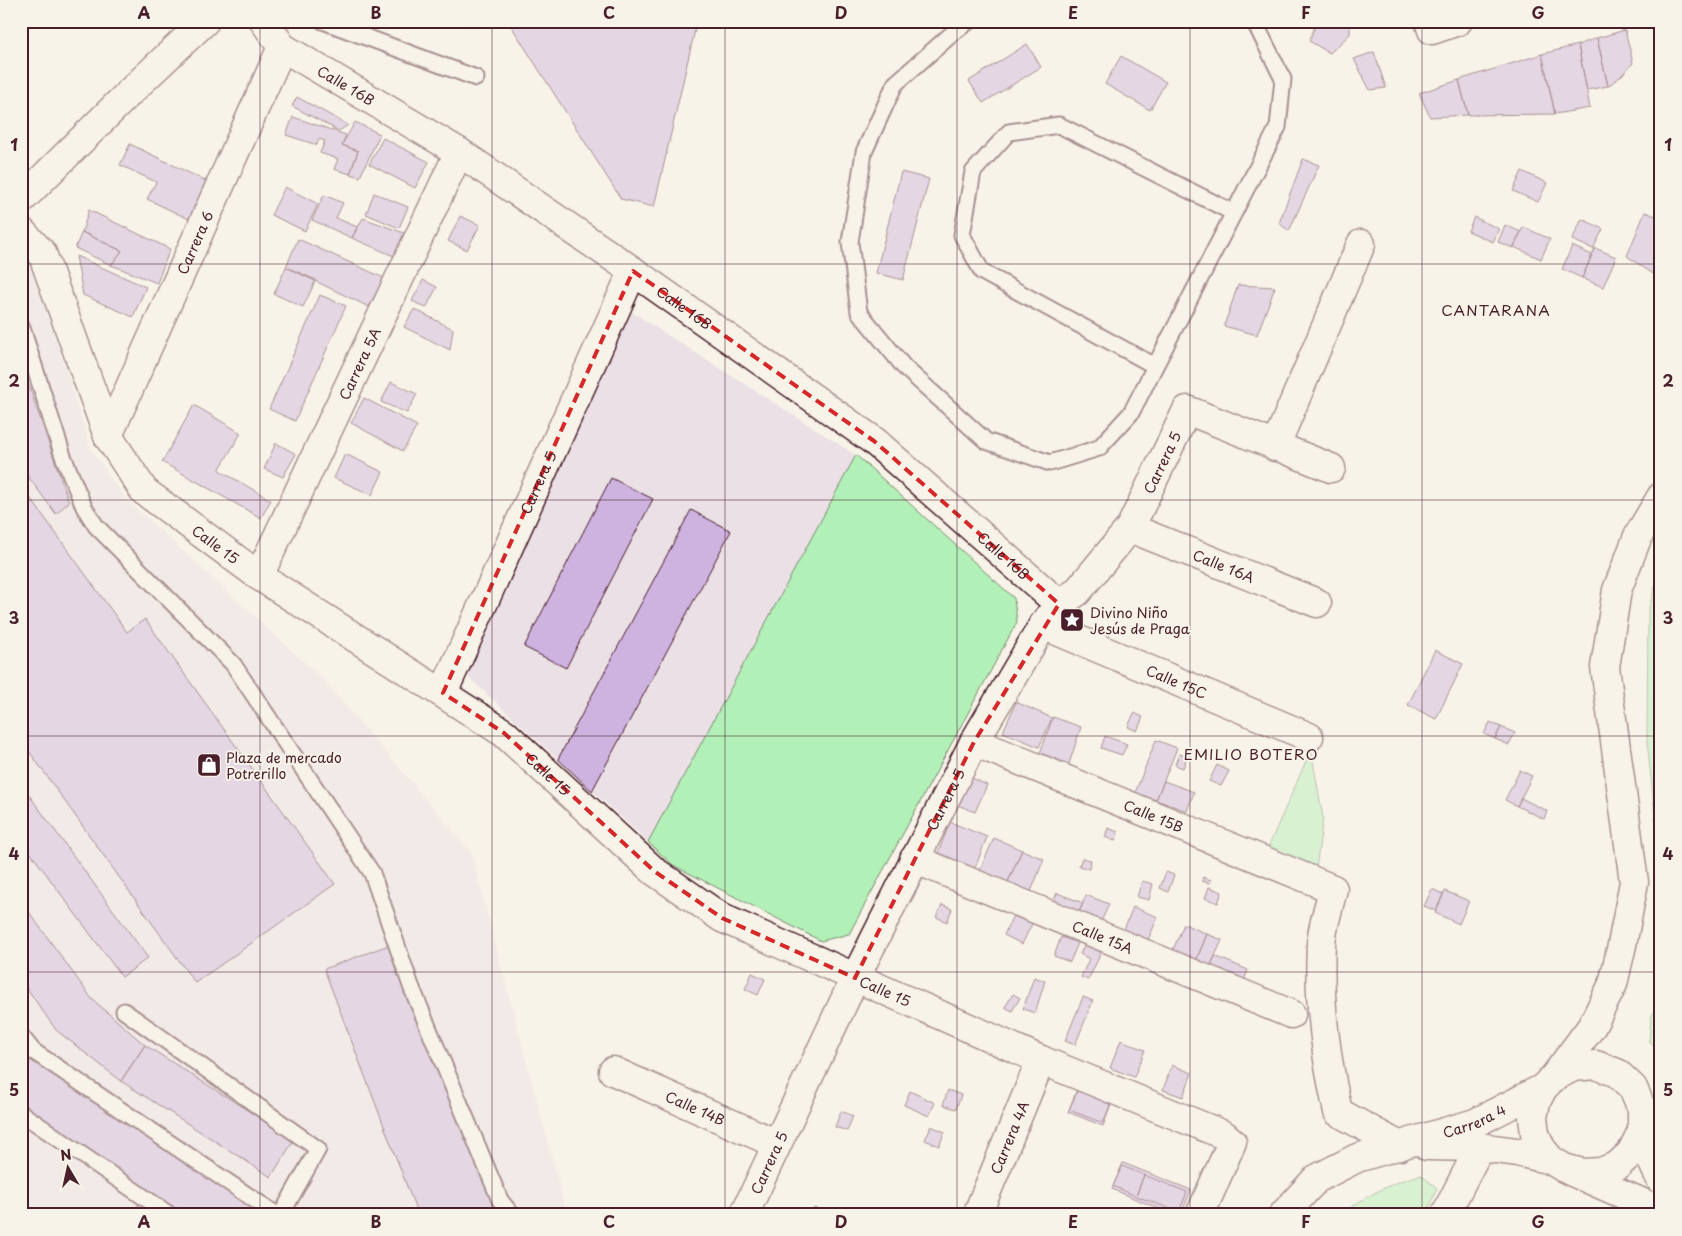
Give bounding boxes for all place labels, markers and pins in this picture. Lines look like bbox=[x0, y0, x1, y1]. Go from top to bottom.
place label: Divino Niño Jesús de Praga bbox=[1090, 602, 1191, 639]
place icon: Divino Niño Jesús de Praga bbox=[1059, 607, 1085, 633]
place label: Plaza de mercado Potrerillo bbox=[226, 747, 342, 784]
shop icon: Plaza de mercado Potrerillo bbox=[196, 752, 222, 778]

